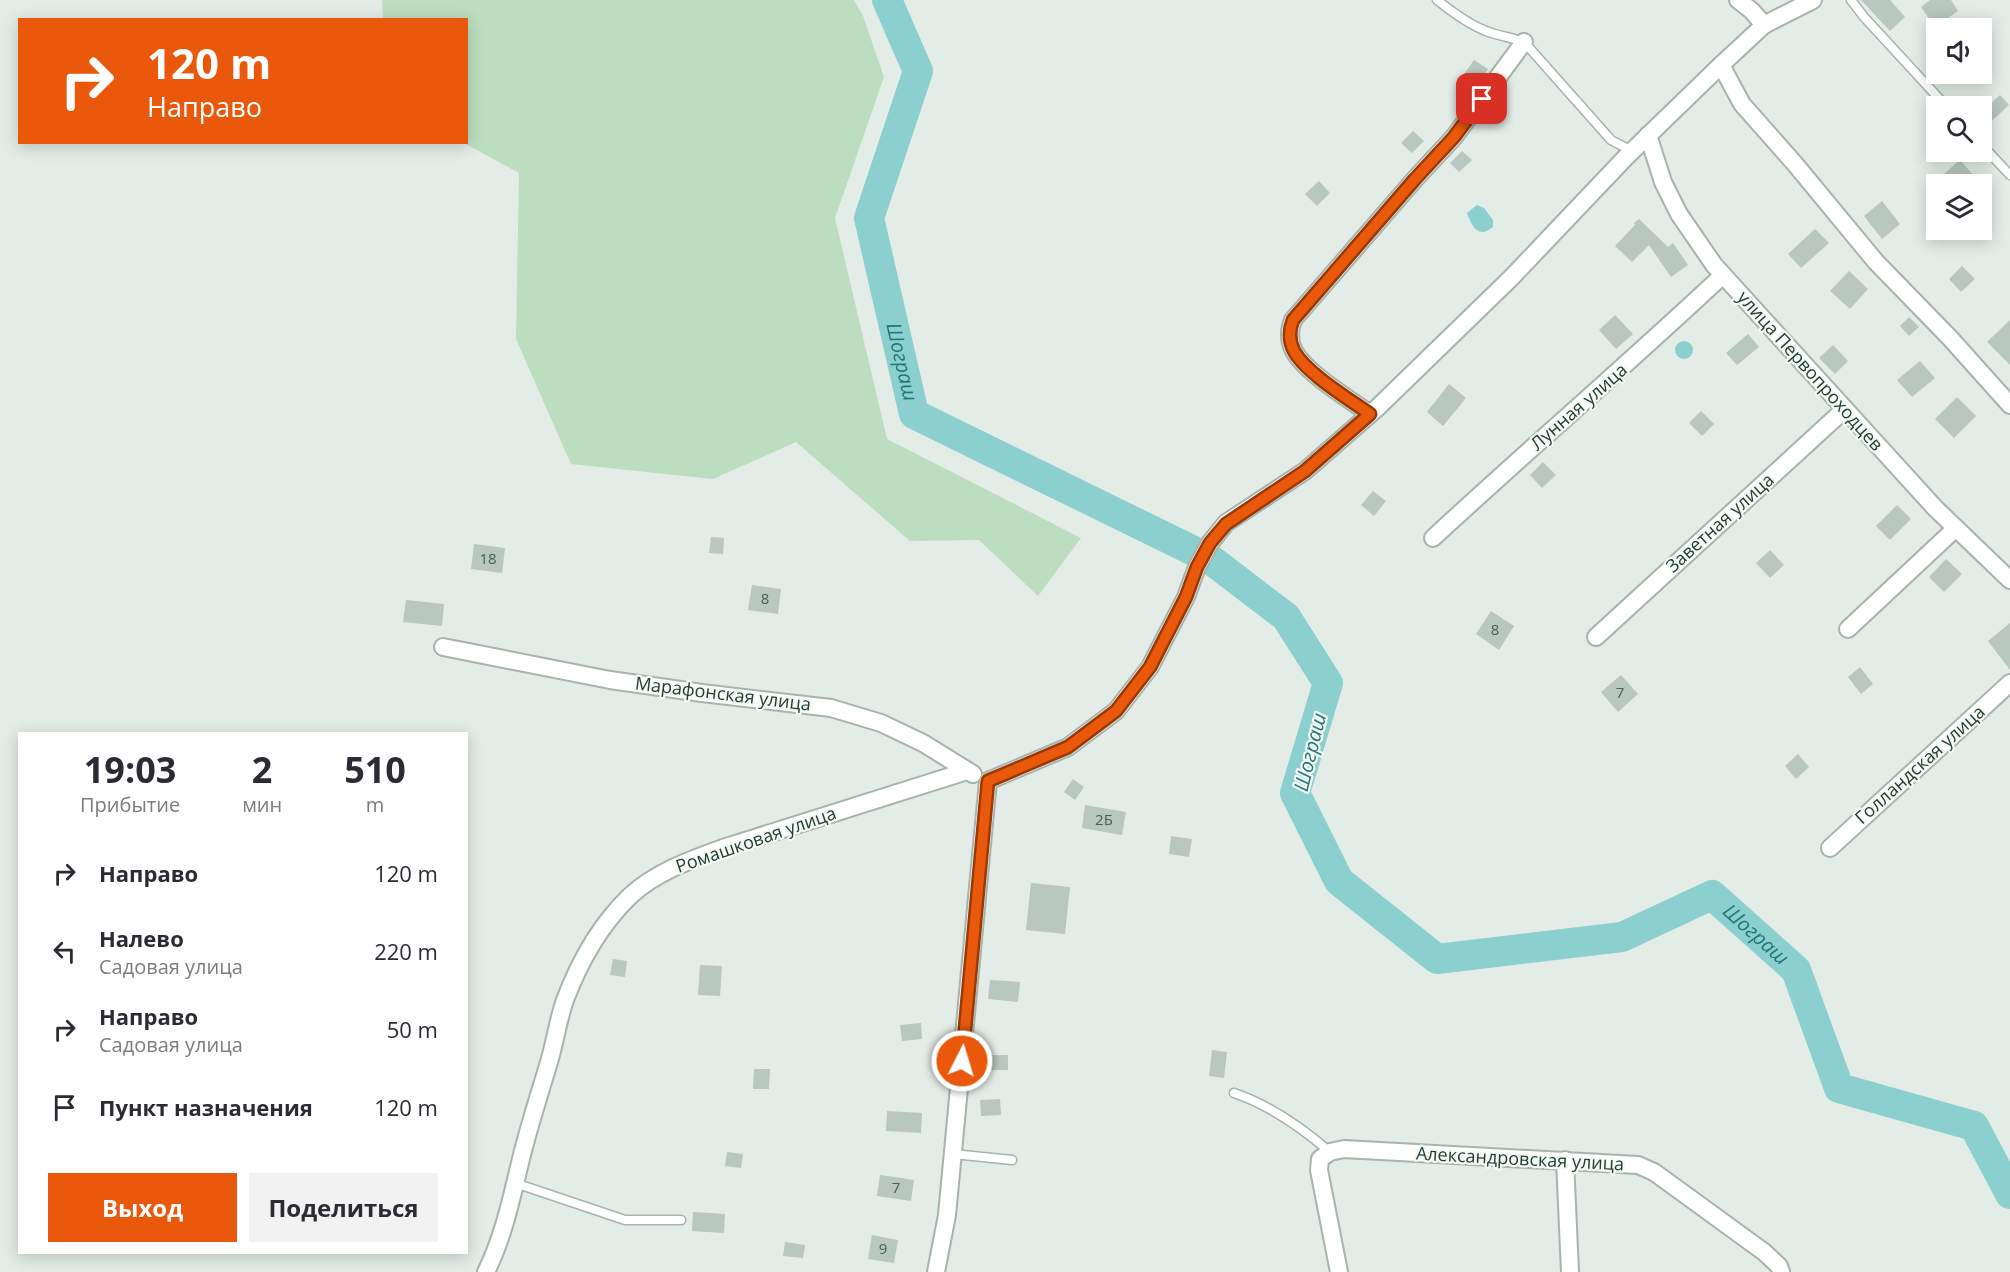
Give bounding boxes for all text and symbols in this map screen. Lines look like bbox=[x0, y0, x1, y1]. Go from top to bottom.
map controls bbox=[1926, 18, 1992, 240]
button: sound bbox=[1926, 18, 1992, 84]
text: 120 m bbox=[147, 34, 271, 91]
icon: right bbox=[48, 42, 126, 120]
pin bbox=[1456, 73, 1507, 124]
icon: arrive bbox=[1465, 82, 1498, 115]
text: Направо bbox=[147, 88, 262, 125]
button: search bbox=[1926, 96, 1992, 162]
button: layers bbox=[1926, 174, 1992, 240]
street label: улица Первопроходцев bbox=[1732, 285, 1889, 455]
water label: Шограш bbox=[880, 320, 925, 404]
street label: Лунная улица bbox=[1525, 357, 1632, 455]
street label: Заветная улица bbox=[1660, 467, 1778, 577]
house number: 18 bbox=[479, 548, 497, 568]
house number: 8 bbox=[761, 588, 769, 608]
house number: 8 bbox=[1491, 619, 1499, 639]
street label: Марафонская улица bbox=[634, 670, 812, 716]
house number: 7 bbox=[1616, 682, 1624, 702]
street label: Голландская улица bbox=[1849, 699, 1989, 829]
water label: Шограш bbox=[1287, 710, 1332, 794]
text: 19:03 bbox=[84, 745, 176, 794]
text: 2 bbox=[252, 745, 272, 794]
text: 510 bbox=[344, 745, 406, 794]
text: Прибытие bbox=[80, 791, 180, 818]
text: мин bbox=[242, 791, 282, 818]
text: m bbox=[366, 791, 384, 818]
street label: Ромашковая улица bbox=[672, 800, 839, 878]
house number: 2Б bbox=[1095, 809, 1113, 829]
icon: right bbox=[48, 857, 81, 890]
text: Направо bbox=[99, 858, 198, 888]
text: 120 m bbox=[374, 858, 438, 888]
water label: Шограш bbox=[1718, 897, 1795, 971]
text: Налево bbox=[99, 923, 184, 953]
icon: left bbox=[48, 935, 81, 968]
text: 220 m bbox=[374, 936, 438, 966]
text: Садовая улица bbox=[99, 953, 243, 980]
text: Направо bbox=[99, 1001, 198, 1031]
icon: right bbox=[48, 1013, 81, 1046]
text: 50 m bbox=[387, 1014, 438, 1044]
position arrow bbox=[930, 1029, 994, 1093]
text: Садовая улица bbox=[99, 1031, 243, 1058]
icon: arrive bbox=[48, 1091, 81, 1124]
text: Пункт назначения bbox=[99, 1092, 313, 1122]
text: 120 m bbox=[374, 1092, 438, 1122]
street label: Александровская улица bbox=[1415, 1141, 1625, 1175]
button: Выход bbox=[48, 1173, 237, 1242]
button: Поделиться bbox=[249, 1173, 438, 1242]
house number: 7 bbox=[892, 1177, 900, 1197]
house number: 9 bbox=[879, 1238, 887, 1258]

